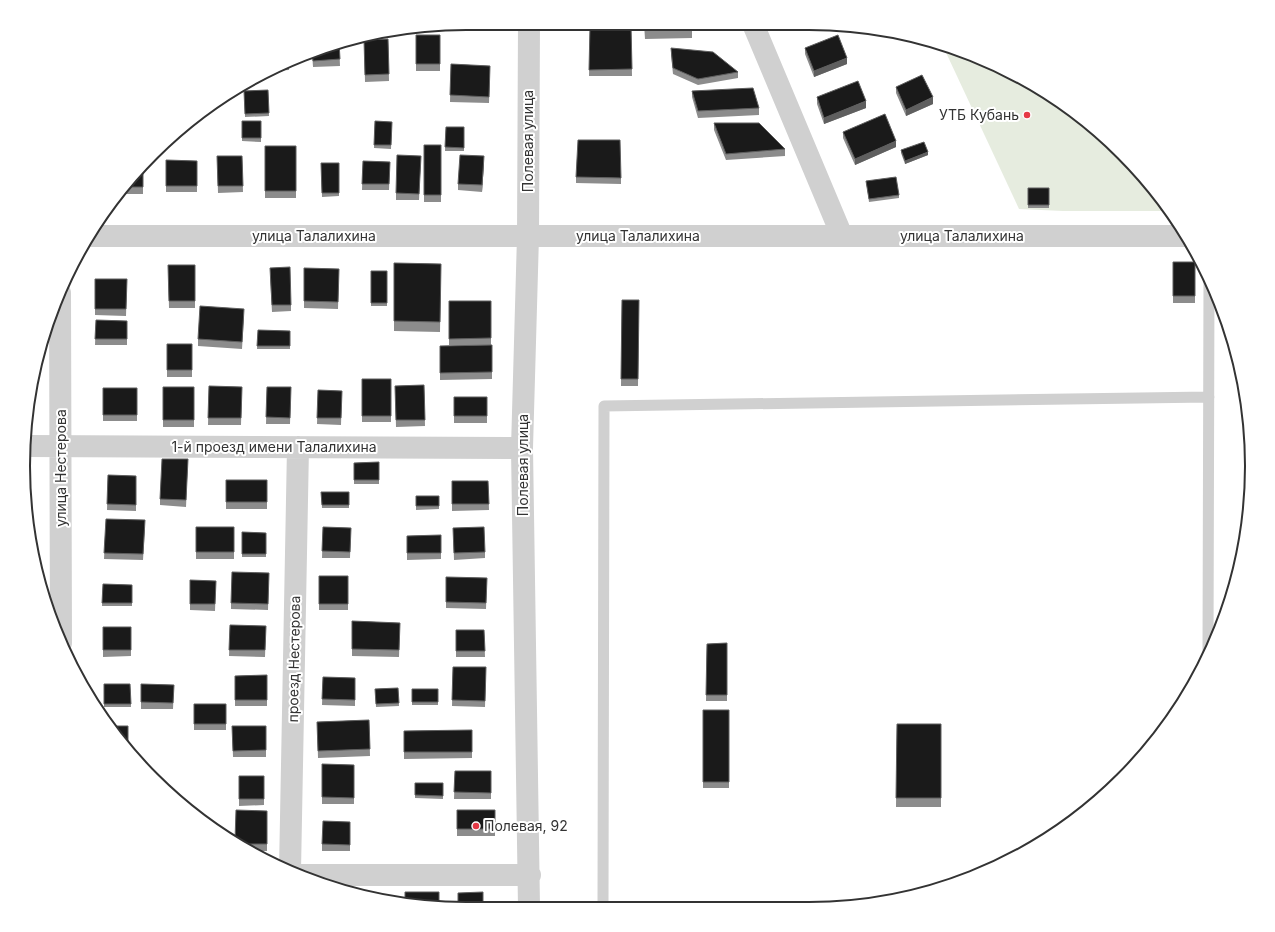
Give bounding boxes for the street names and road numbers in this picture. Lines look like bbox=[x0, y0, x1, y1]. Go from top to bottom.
street label: Полевая улица bbox=[519, 90, 536, 192]
street label: улица Талалихина bbox=[252, 227, 376, 244]
street label: улица Талалихина bbox=[576, 227, 700, 244]
street label: улица Талалихина bbox=[900, 227, 1024, 244]
street label: улица Нестерова bbox=[52, 409, 69, 527]
street label: Полевая улица bbox=[514, 414, 531, 516]
street label: 1-й проезд имени Талалихина bbox=[171, 438, 377, 455]
street label: проезд Нестерова bbox=[284, 595, 303, 723]

